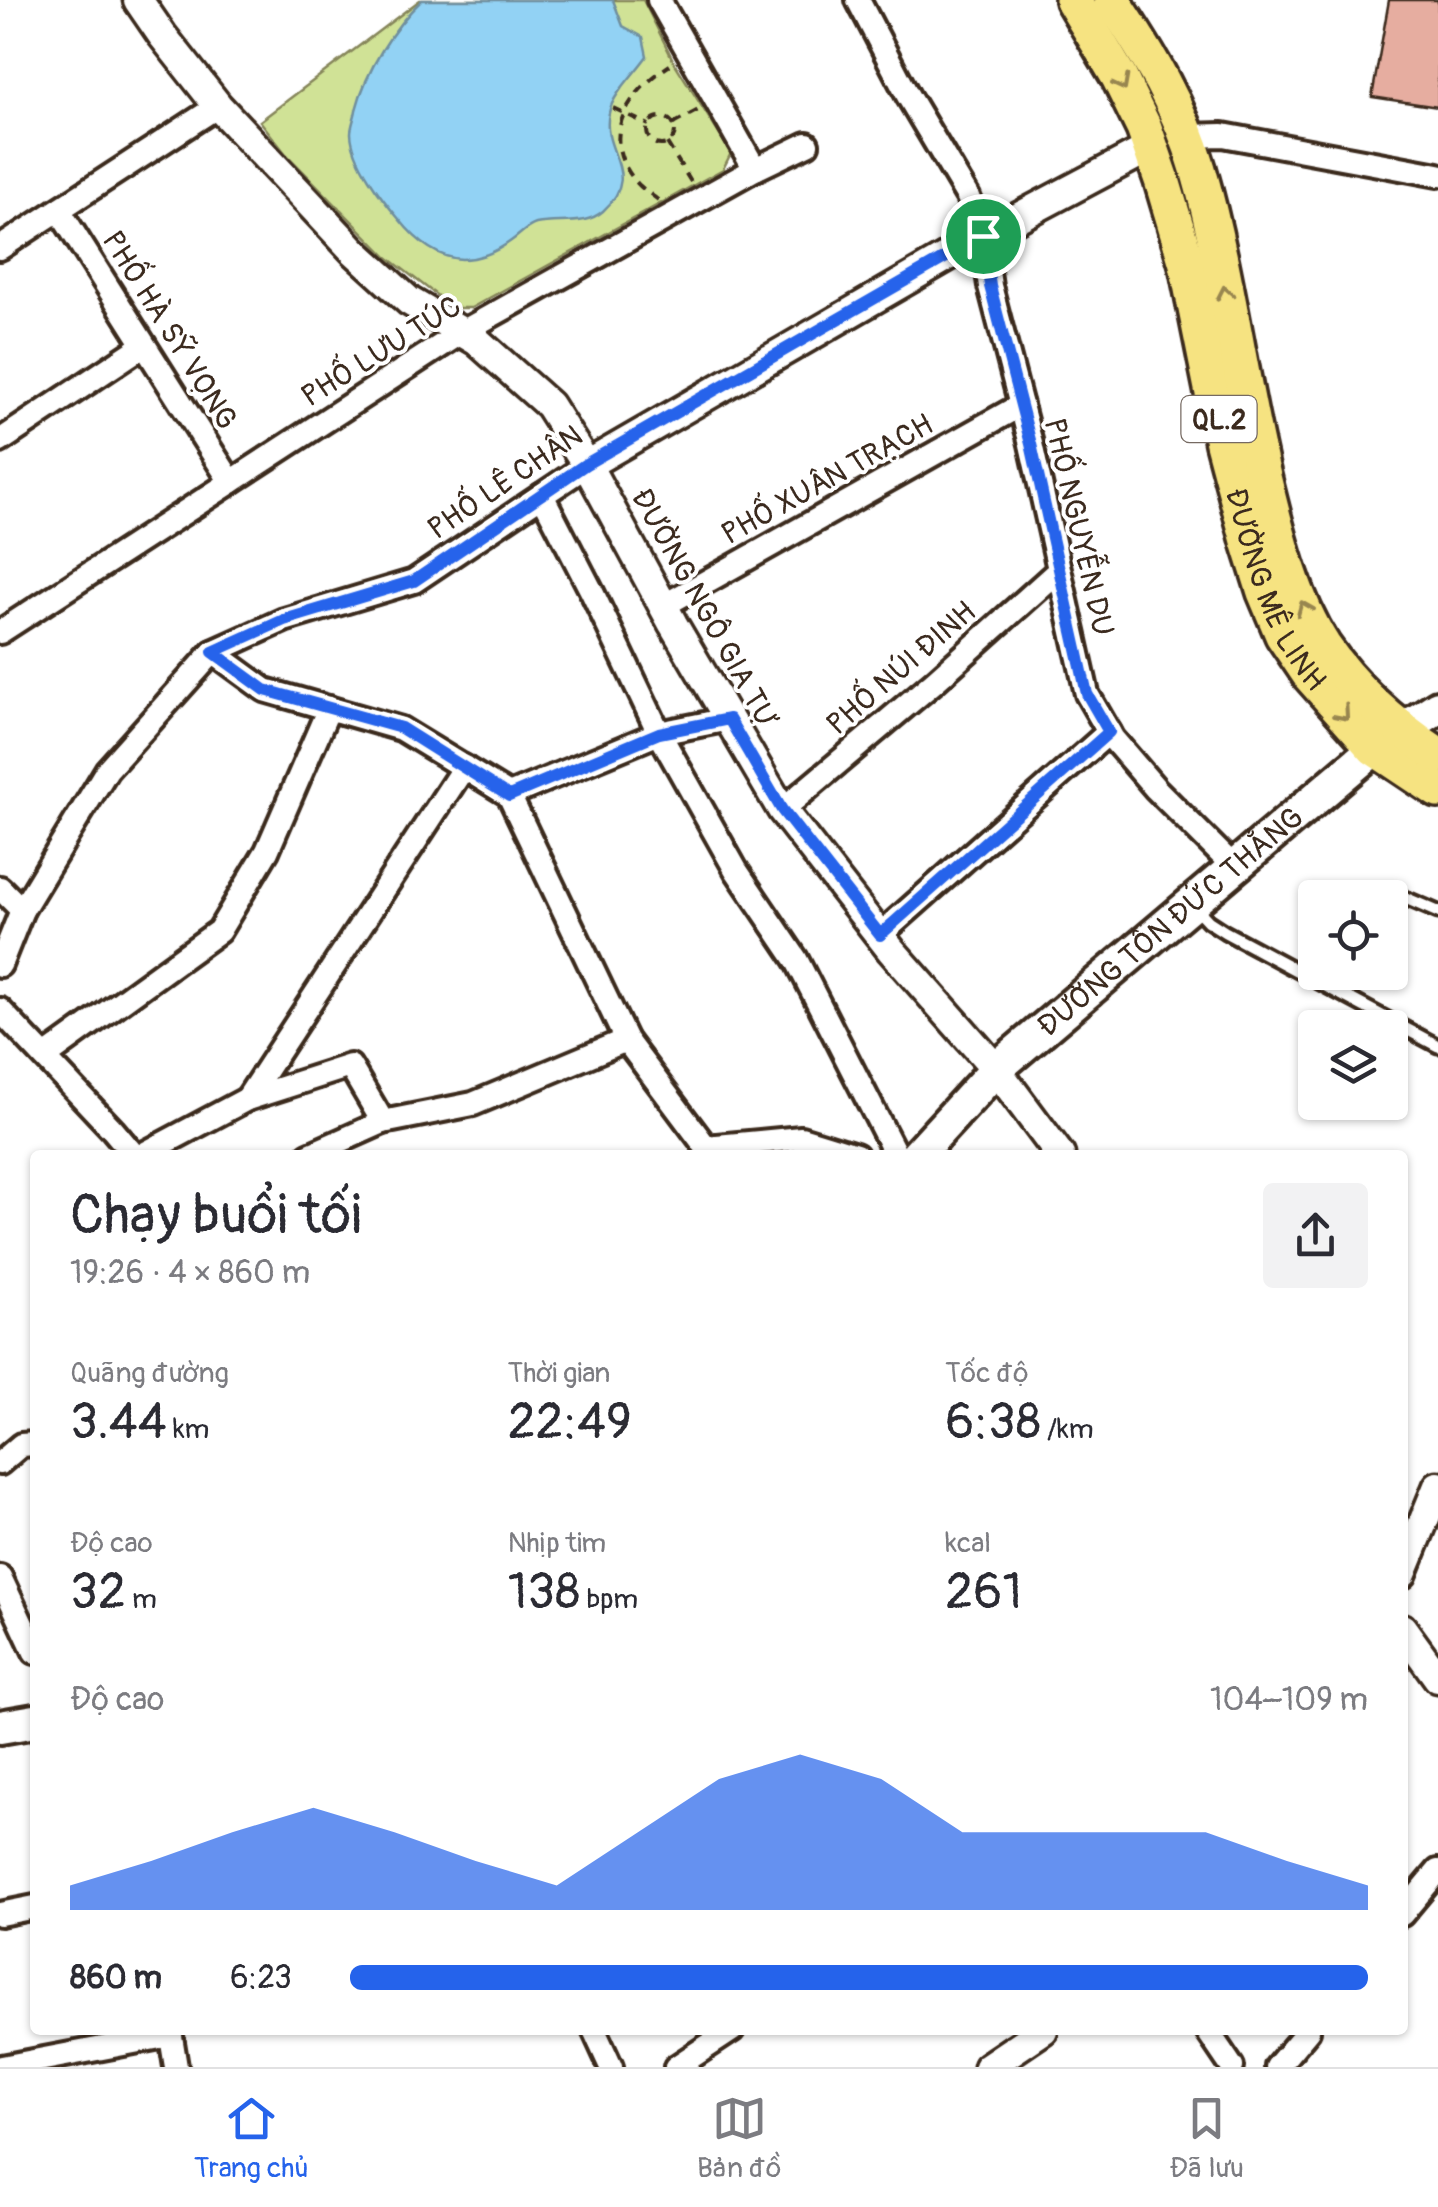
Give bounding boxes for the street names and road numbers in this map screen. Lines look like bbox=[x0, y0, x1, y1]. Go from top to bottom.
street label: PHỐ HÀ SỸ VỌNG bbox=[94, 222, 249, 436]
street label: PHỐ LƯU TÚC bbox=[293, 284, 468, 415]
road number: QL.2 bbox=[1182, 396, 1256, 442]
street label: PHỐ XUÂN TRẠCH bbox=[713, 403, 939, 553]
street label: PHỐ LÊ CHÂN bbox=[419, 414, 590, 548]
street label: PHỐ NGUYỄN DU bbox=[1036, 414, 1125, 639]
street label: ĐƯỜNG NGÔ GIA TỰ bbox=[623, 482, 786, 736]
street label: ĐƯỜNG MÊ LINH bbox=[1217, 484, 1334, 699]
street label: PHỐ NÚI ĐINH bbox=[817, 591, 983, 743]
street label: ĐƯỜNG TÔN ĐỨC THẮNG bbox=[1030, 799, 1311, 1045]

